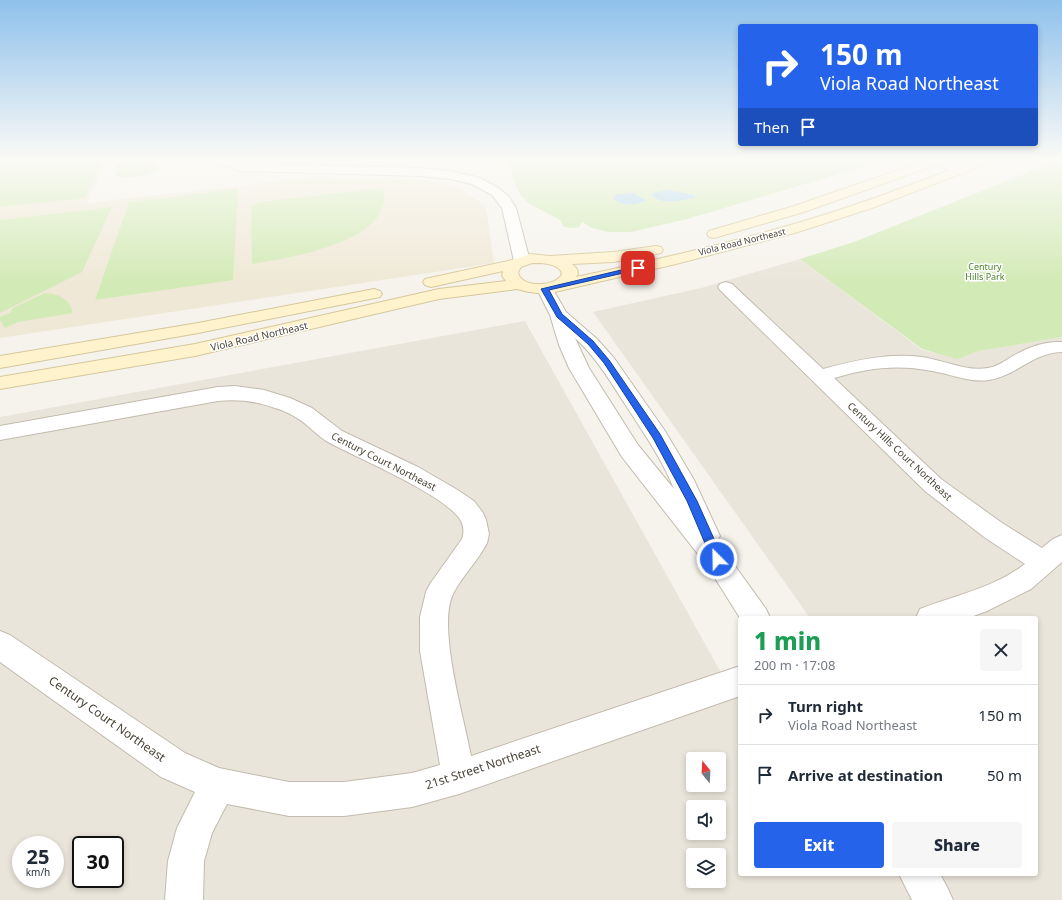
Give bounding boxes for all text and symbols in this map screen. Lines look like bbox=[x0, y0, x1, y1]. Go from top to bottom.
text: 150 m bbox=[820, 35, 903, 73]
icon: right bbox=[754, 40, 806, 92]
text: Viola Road Northeast bbox=[820, 71, 999, 95]
icon: arrive bbox=[797, 116, 819, 138]
text: Then bbox=[754, 117, 789, 137]
street label: Viola Road Northeast bbox=[697, 224, 788, 259]
pin bbox=[621, 251, 655, 285]
icon: arrive bbox=[627, 257, 649, 279]
park label: Century Hills Park bbox=[965, 260, 1005, 283]
street label: Viola Road Northeast bbox=[209, 318, 309, 354]
street label: Century Hills Court Northeast bbox=[845, 399, 956, 504]
street label: Century Court Northeast bbox=[329, 428, 439, 494]
position arrow bbox=[696, 538, 738, 580]
text: 1 min bbox=[754, 624, 821, 657]
button: close bbox=[980, 629, 1022, 671]
text: 200 m · 17:08 bbox=[754, 656, 835, 674]
street label: Century Court Northeast bbox=[45, 672, 170, 766]
text: Turn right bbox=[788, 696, 863, 716]
icon: right bbox=[754, 704, 776, 726]
text: 150 m bbox=[978, 705, 1022, 725]
text: Viola Road Northeast bbox=[788, 716, 917, 734]
street label: 21st Street Northeast bbox=[423, 740, 543, 793]
north arrow bbox=[686, 752, 726, 792]
map controls bbox=[686, 752, 726, 888]
icon: arrive bbox=[754, 764, 776, 786]
text: Arrive at destination bbox=[788, 765, 943, 785]
text: 50 m bbox=[987, 765, 1022, 785]
button: sound bbox=[686, 800, 726, 840]
button: Exit bbox=[754, 822, 884, 868]
button: Share bbox=[892, 822, 1022, 868]
speed limit sign: 30 bbox=[72, 836, 124, 888]
text: 25 bbox=[27, 843, 49, 870]
button: layers bbox=[686, 848, 726, 888]
text: km/h bbox=[26, 865, 50, 879]

